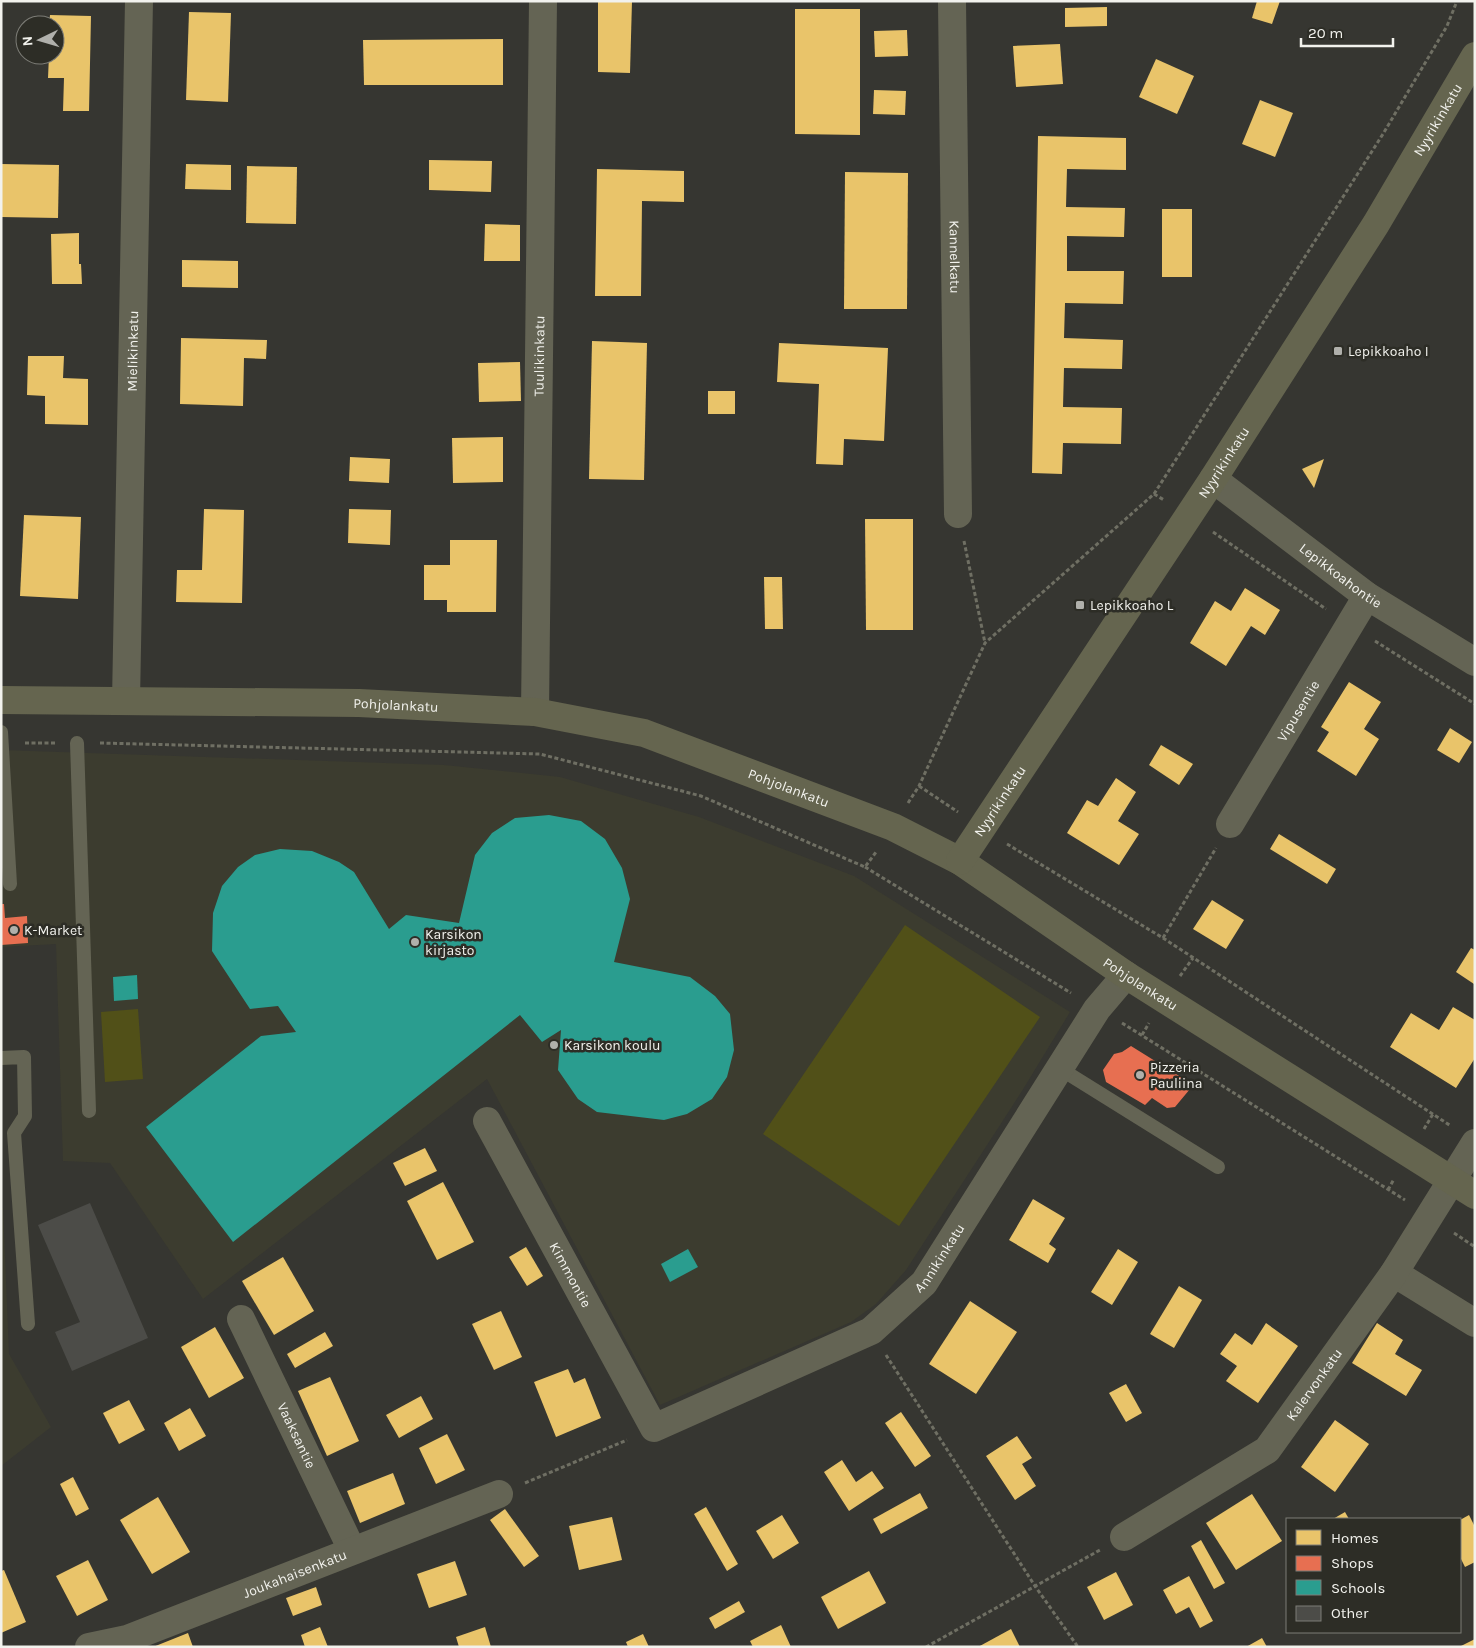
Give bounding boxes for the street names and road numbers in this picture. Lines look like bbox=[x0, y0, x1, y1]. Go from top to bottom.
street label: Nyyrikinkatu bbox=[1409, 80, 1466, 159]
street label: Kannelkatu bbox=[946, 220, 964, 294]
street label: Mielikinkatu bbox=[123, 310, 142, 392]
street label: Tuulikinkatu bbox=[530, 315, 548, 397]
street label: Nyyrikinkatu bbox=[1194, 423, 1253, 501]
street label: Lepikkoahontie bbox=[1296, 539, 1385, 612]
street label: Vipusentie bbox=[1273, 677, 1323, 745]
street label: Pohjolankatu bbox=[353, 694, 439, 716]
street label: Nyyrikinkatu bbox=[970, 762, 1029, 840]
street label: Pohjolankatu bbox=[746, 765, 832, 811]
street label: Pohjolankatu bbox=[1100, 954, 1181, 1014]
street label: Annikinkatu bbox=[911, 1220, 968, 1296]
street label: Kimmontie bbox=[546, 1239, 595, 1310]
street label: Kalervonkatu bbox=[1282, 1345, 1346, 1424]
street label: Vaaksantie bbox=[274, 1400, 320, 1471]
street label: Joukahaisenkatu bbox=[240, 1546, 349, 1601]

